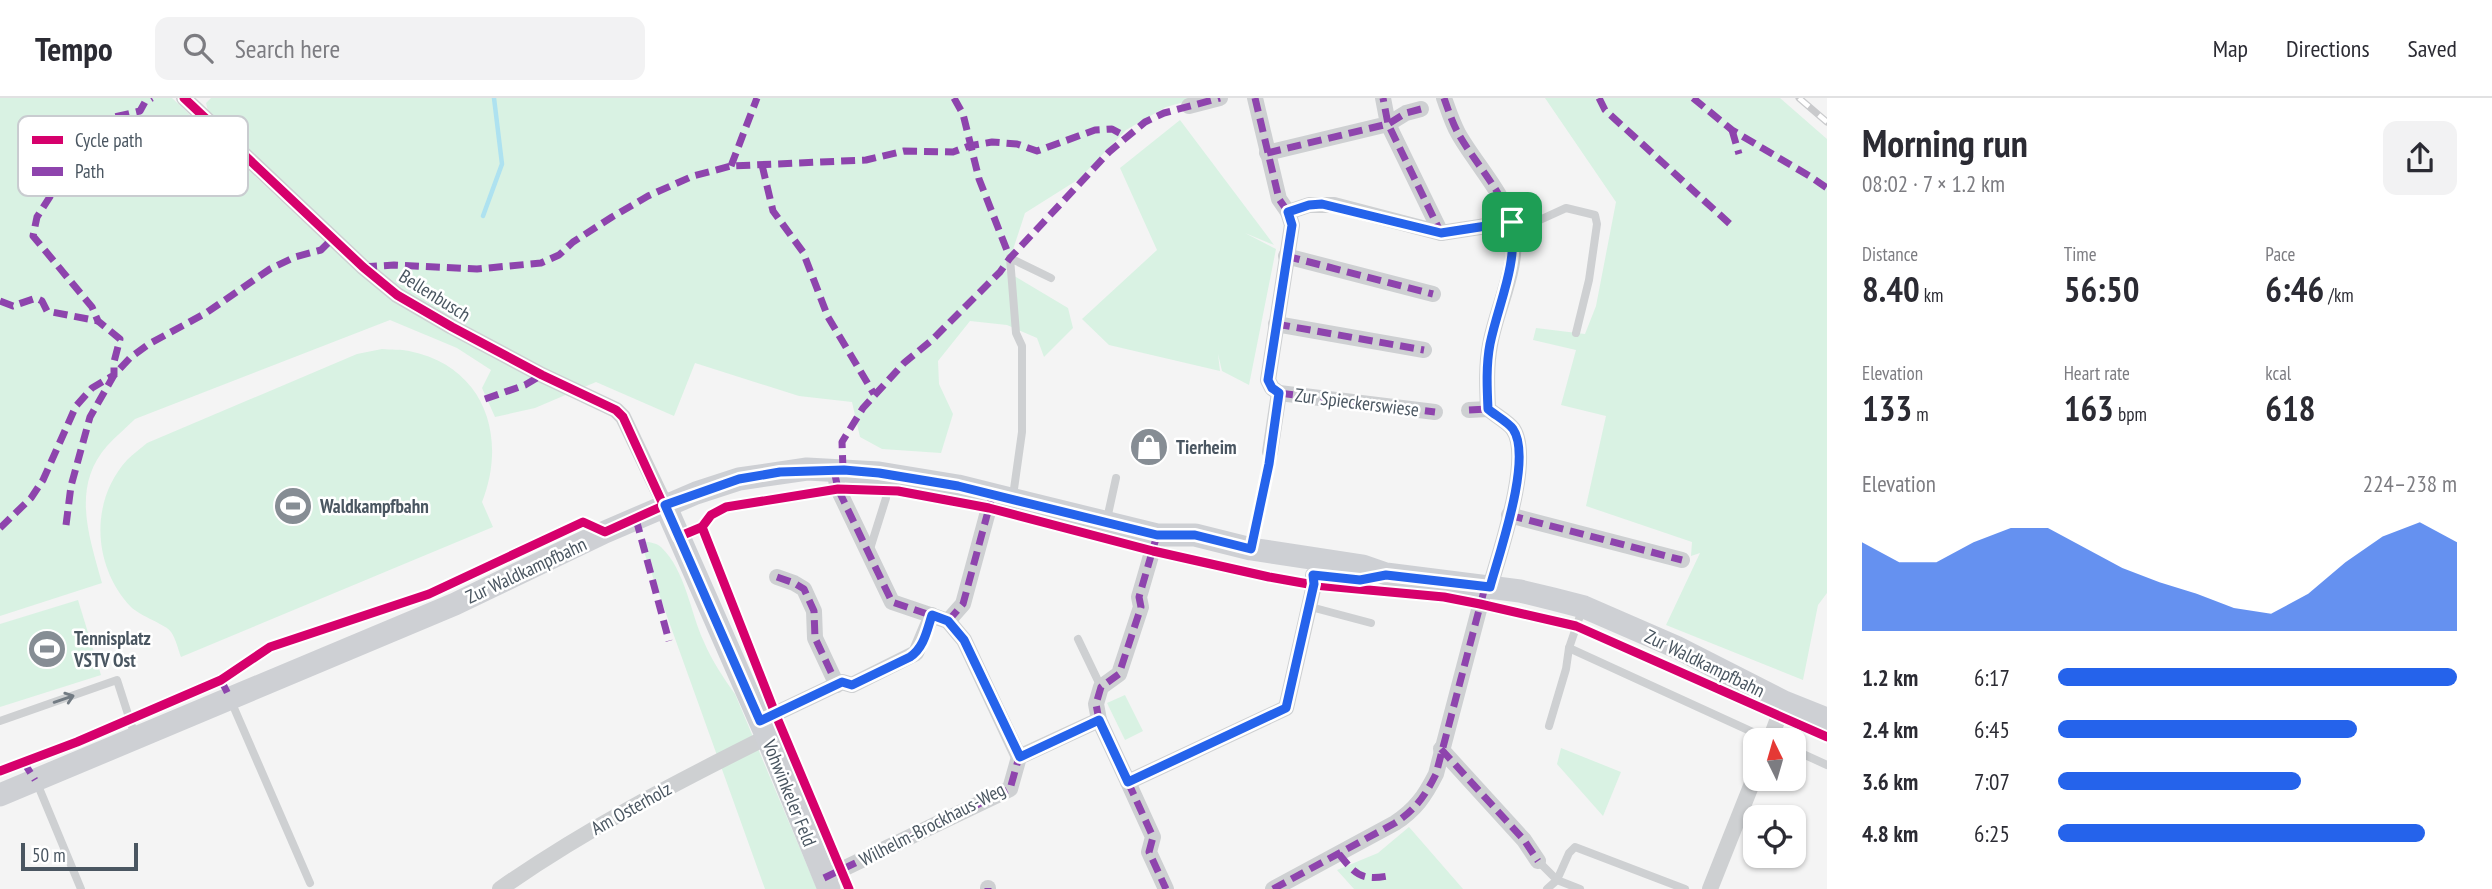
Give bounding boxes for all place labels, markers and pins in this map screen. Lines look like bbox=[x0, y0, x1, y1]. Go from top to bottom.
pin bbox=[1482, 192, 1542, 252]
shop icon: Tierheim bbox=[1128, 426, 1170, 468]
place label: Tierheim bbox=[1176, 435, 1237, 459]
sports icon: Waldkampfbahn bbox=[272, 485, 314, 527]
place label: Waldkampfbahn bbox=[319, 494, 429, 518]
place label: Tennisplatz VSTV Ost bbox=[73, 626, 151, 672]
sports icon: Tennisplatz VSTV Ost bbox=[26, 628, 68, 670]

